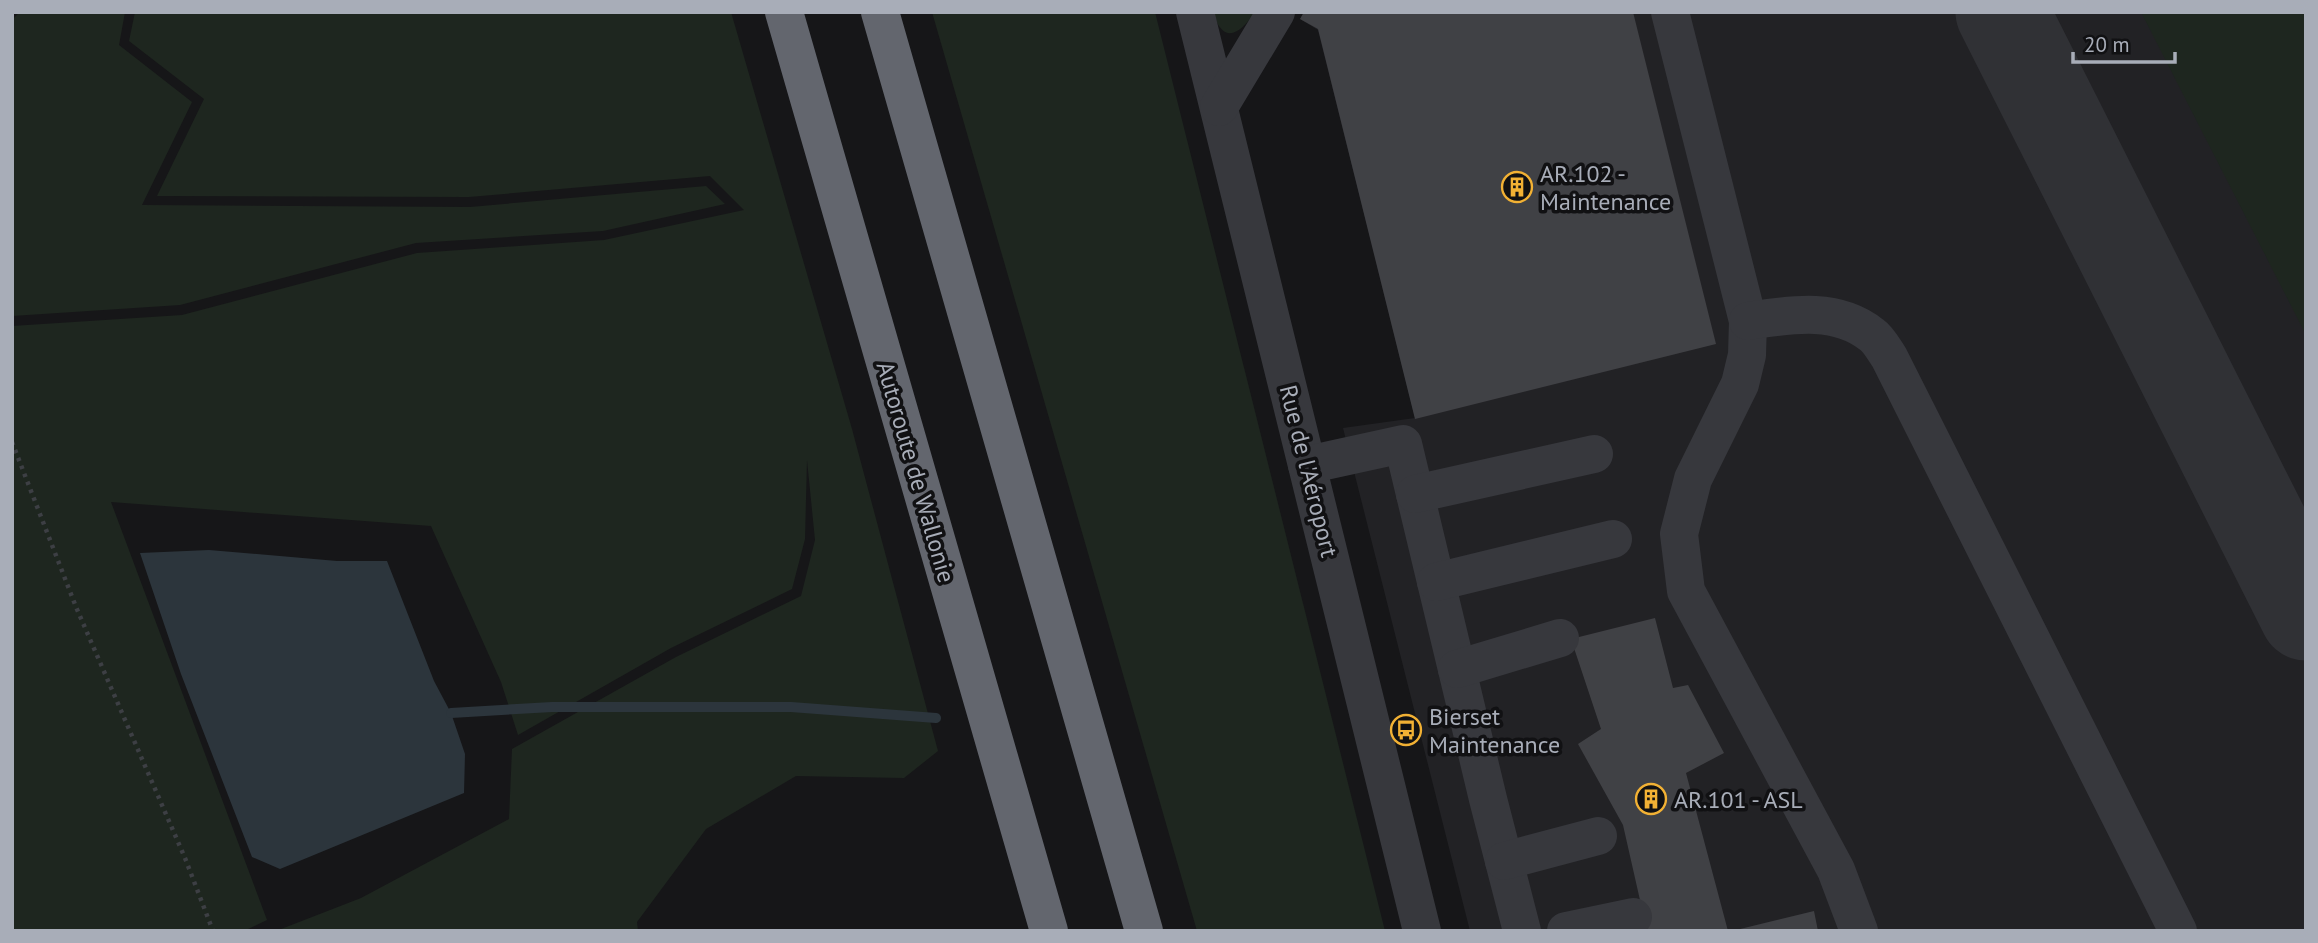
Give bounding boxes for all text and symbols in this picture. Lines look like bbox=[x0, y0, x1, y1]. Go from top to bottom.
scale bar bbox=[2073, 21, 2174, 65]
text: 20 m bbox=[2084, 31, 2130, 58]
place label: AR.102 - Maintenance bbox=[1540, 158, 1671, 217]
building icon: AR.102 - Maintenance bbox=[1500, 170, 1534, 204]
street label: Autoroute de Wallonie bbox=[870, 358, 962, 586]
street label: Rue de l'Aéroport bbox=[1273, 382, 1345, 560]
place label: Bierset Maintenance bbox=[1429, 701, 1560, 760]
bus stop icon: Bierset Maintenance bbox=[1389, 713, 1423, 747]
building icon: AR.101 - ASL bbox=[1634, 782, 1668, 816]
place label: AR.101 - ASL bbox=[1674, 784, 1803, 815]

